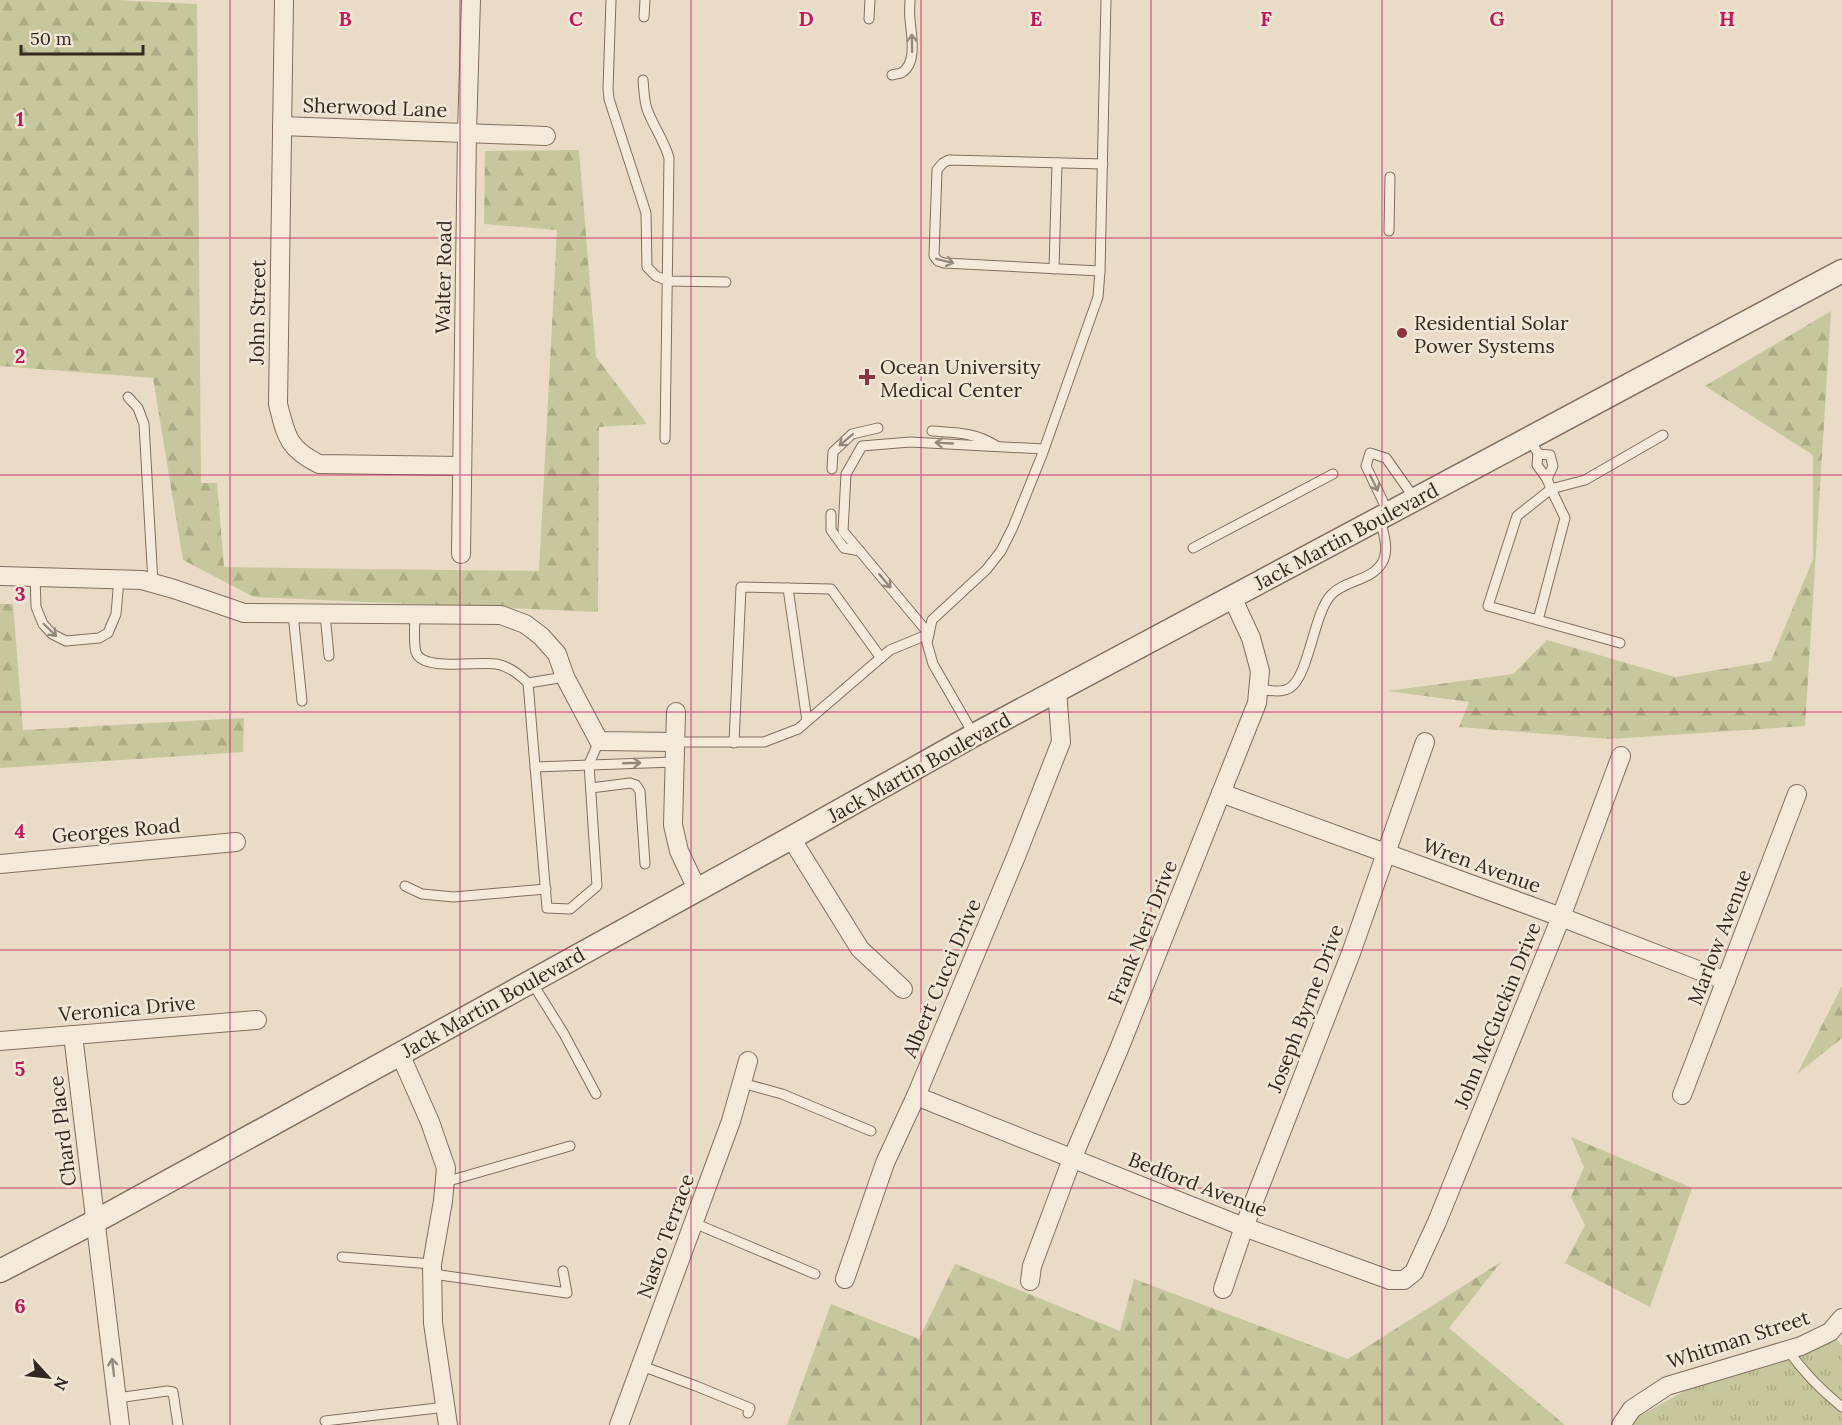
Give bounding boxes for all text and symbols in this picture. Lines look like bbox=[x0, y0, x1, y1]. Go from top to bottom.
text: B bbox=[338, 6, 352, 31]
text: C bbox=[569, 6, 583, 31]
text: D bbox=[798, 6, 814, 31]
text: E bbox=[1030, 6, 1042, 31]
text: F bbox=[1260, 6, 1272, 31]
text: G bbox=[1489, 6, 1505, 31]
text: H bbox=[1719, 6, 1735, 31]
scale bar bbox=[21, 18, 142, 56]
text: 50 m bbox=[30, 27, 72, 50]
one-way arrow bbox=[906, 33, 918, 53]
street label: Sherwood Lane bbox=[302, 92, 448, 122]
text: 1 bbox=[16, 106, 24, 131]
street label: Walter Road bbox=[430, 220, 456, 334]
one-way arrow bbox=[936, 257, 955, 268]
street label: John Street bbox=[244, 259, 270, 366]
place label: Residential Solar Power Systems bbox=[1414, 310, 1569, 358]
marker: Residential Solar Power Systems bbox=[1395, 326, 1409, 340]
text: 2 bbox=[15, 343, 25, 368]
place label: Ocean University Medical Center bbox=[880, 354, 1041, 402]
marker: Ocean University Medical Center bbox=[858, 368, 876, 386]
one-way arrow bbox=[839, 433, 854, 447]
one-way arrow bbox=[934, 438, 954, 449]
one-way arrow bbox=[1369, 474, 1381, 492]
street label: Jack Martin Boulevard bbox=[1249, 477, 1443, 596]
one-way arrow bbox=[879, 573, 892, 589]
text: 3 bbox=[14, 581, 26, 606]
one-way arrow bbox=[42, 622, 57, 637]
street label: Jack Martin Boulevard bbox=[822, 706, 1015, 828]
one-way arrow bbox=[621, 757, 641, 769]
street label: Georges Road bbox=[51, 812, 181, 848]
text: 4 bbox=[15, 818, 26, 843]
street label: Wren Avenue bbox=[1419, 832, 1545, 898]
street label: Frank Neri Drive bbox=[1102, 856, 1182, 1008]
street label: Marlow Avenue bbox=[1682, 865, 1756, 1008]
street label: Albert Cucci Drive bbox=[896, 895, 986, 1062]
street label: John McGuckin Drive bbox=[1448, 918, 1546, 1113]
street label: Joseph Byrne Drive bbox=[1261, 920, 1349, 1097]
street label: Jack Martin Boulevard bbox=[396, 941, 589, 1063]
street label: Veronica Drive bbox=[57, 990, 197, 1027]
text: 5 bbox=[15, 1056, 26, 1081]
street label: Chard Place bbox=[43, 1074, 81, 1188]
street label: Bedford Avenue bbox=[1125, 1146, 1271, 1222]
street label: Nasto Terrace bbox=[631, 1170, 699, 1302]
text: 6 bbox=[14, 1293, 26, 1318]
street label: Whitman Street bbox=[1664, 1304, 1813, 1374]
north arrow bbox=[18, 1347, 78, 1407]
one-way arrow bbox=[108, 1357, 119, 1377]
text: N bbox=[50, 1374, 73, 1394]

